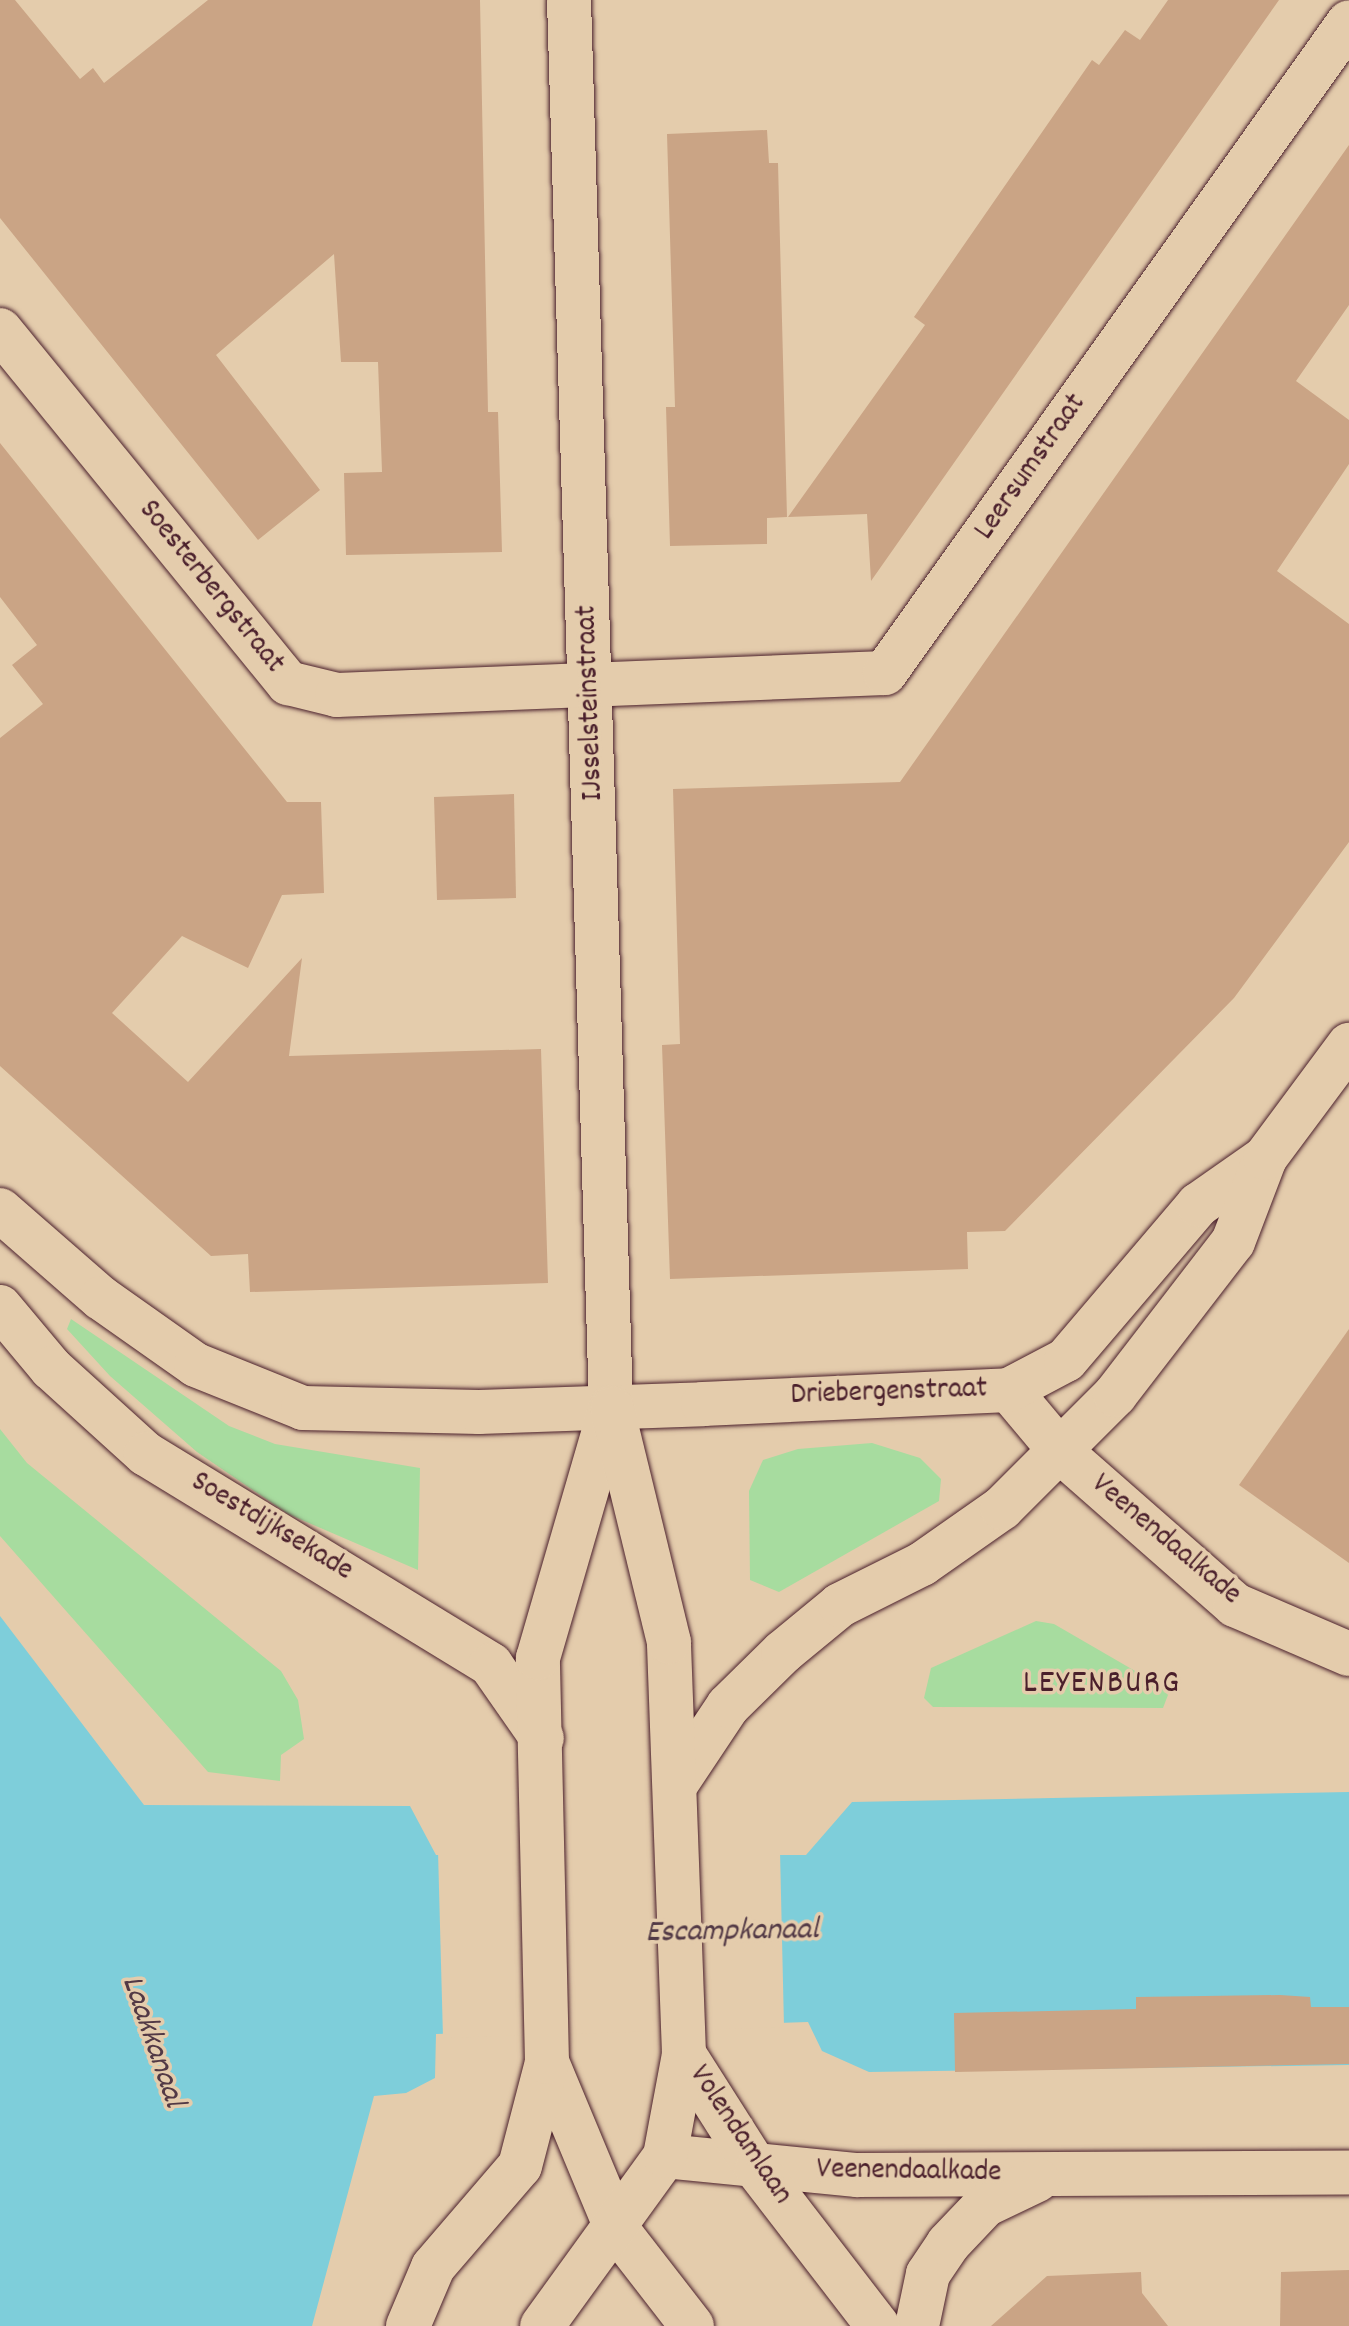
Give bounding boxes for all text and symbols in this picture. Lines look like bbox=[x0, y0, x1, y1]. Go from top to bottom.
street label: Leersumstraat bbox=[968, 388, 1096, 548]
street label: Soesterbergstraat bbox=[129, 494, 291, 682]
street label: IJsselsteinstraat bbox=[571, 604, 613, 802]
street label: Driebergenstraat bbox=[790, 1373, 988, 1415]
street label: Soestdijksekade bbox=[183, 1466, 359, 1590]
street label: Veenendaalkade bbox=[1083, 1468, 1247, 1614]
district label: LEYENBURG bbox=[1023, 1665, 1181, 1705]
water label: Escampkanaal bbox=[645, 1912, 819, 1954]
water label: Laakkanaal bbox=[111, 1971, 191, 2113]
street label: Volendamlaan bbox=[679, 2060, 799, 2212]
street label: Veenendaalkade bbox=[816, 2153, 1002, 2193]

